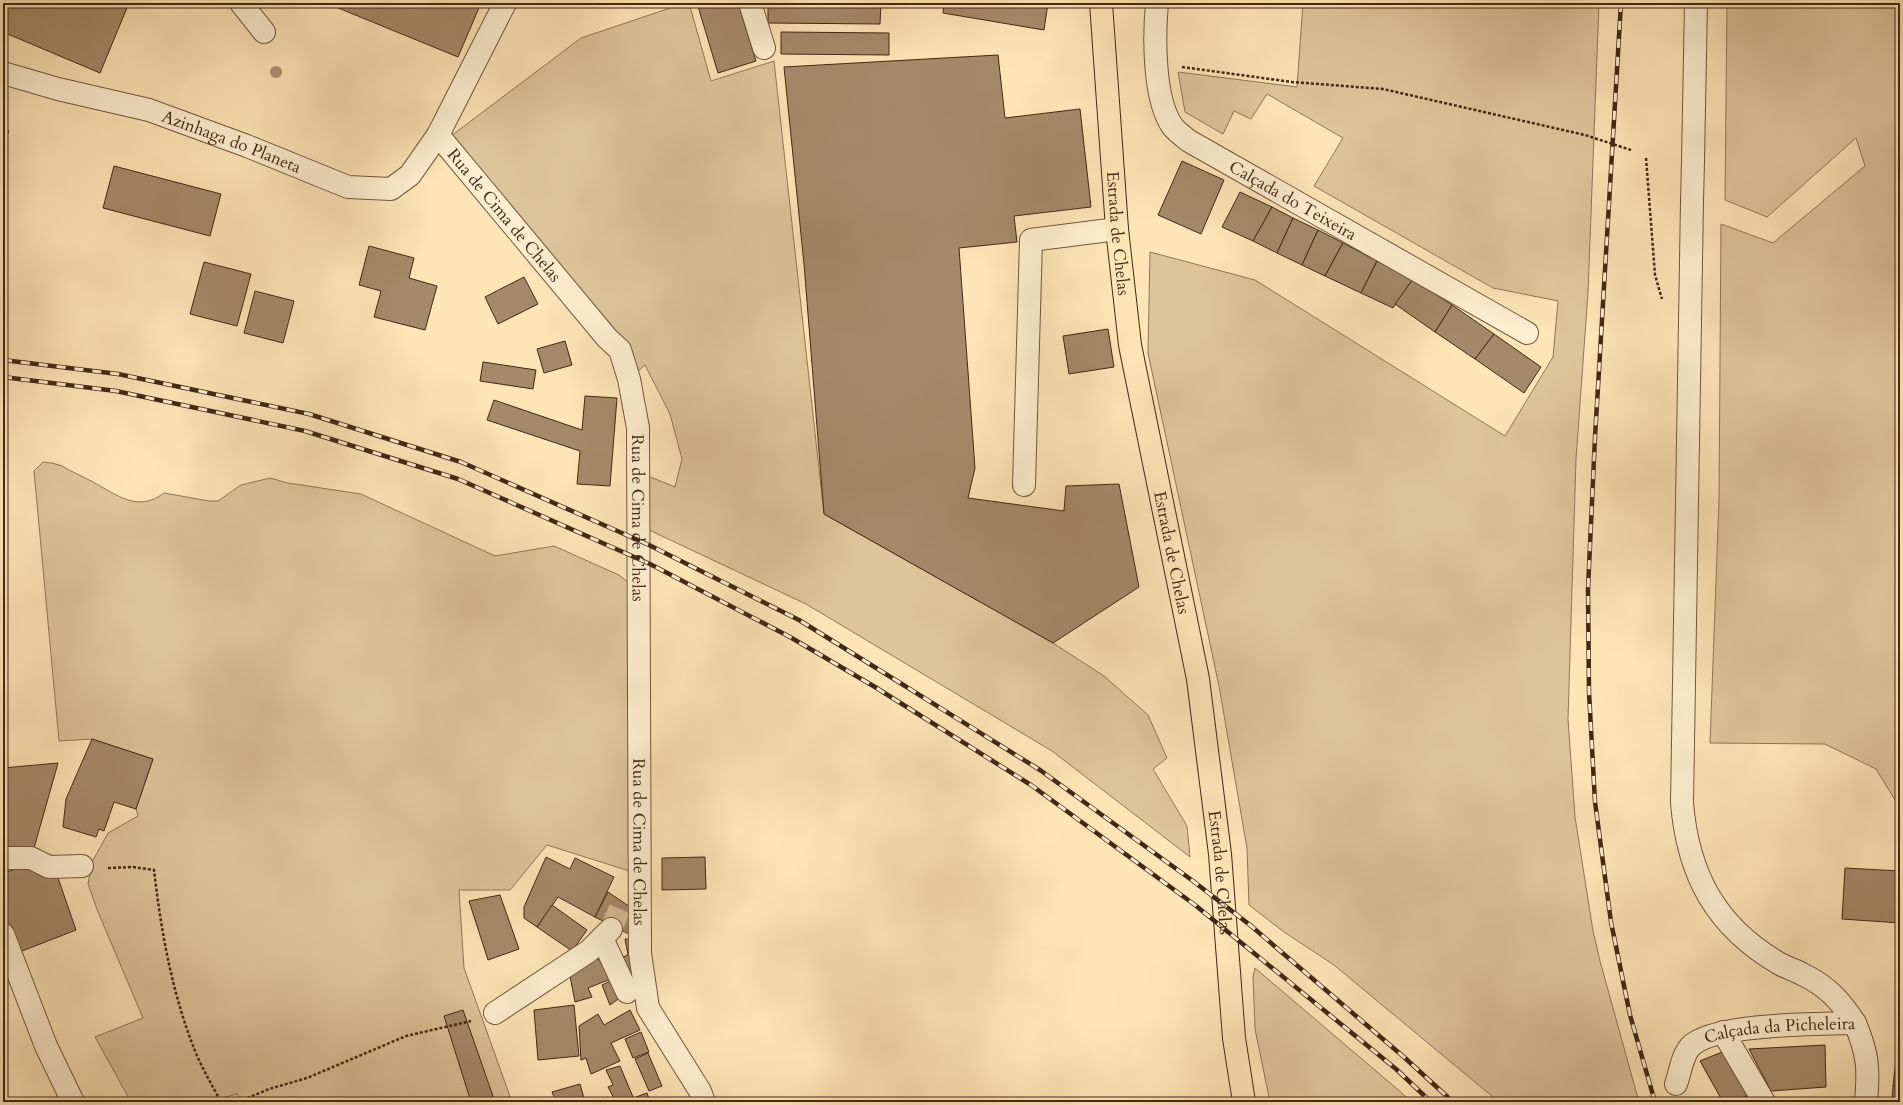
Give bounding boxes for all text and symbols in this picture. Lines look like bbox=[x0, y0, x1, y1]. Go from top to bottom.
street label: Azinhaga do Planeta bbox=[159, 105, 305, 179]
street label: Rua de Cima de Chelas bbox=[442, 144, 567, 287]
street label: Calçada do Teixeira bbox=[1225, 155, 1361, 246]
street label: Estrada de Chelas bbox=[1101, 170, 1135, 297]
street label: Rua de Cima de Chelas bbox=[626, 434, 650, 602]
street label: Estrada de Chelas bbox=[1148, 489, 1196, 616]
street label: Rua de Cima de Chelas bbox=[627, 758, 651, 926]
street label: Estrada de Chelas bbox=[1203, 809, 1237, 936]
street label: Calçada da Picheleira bbox=[1701, 1012, 1856, 1049]

